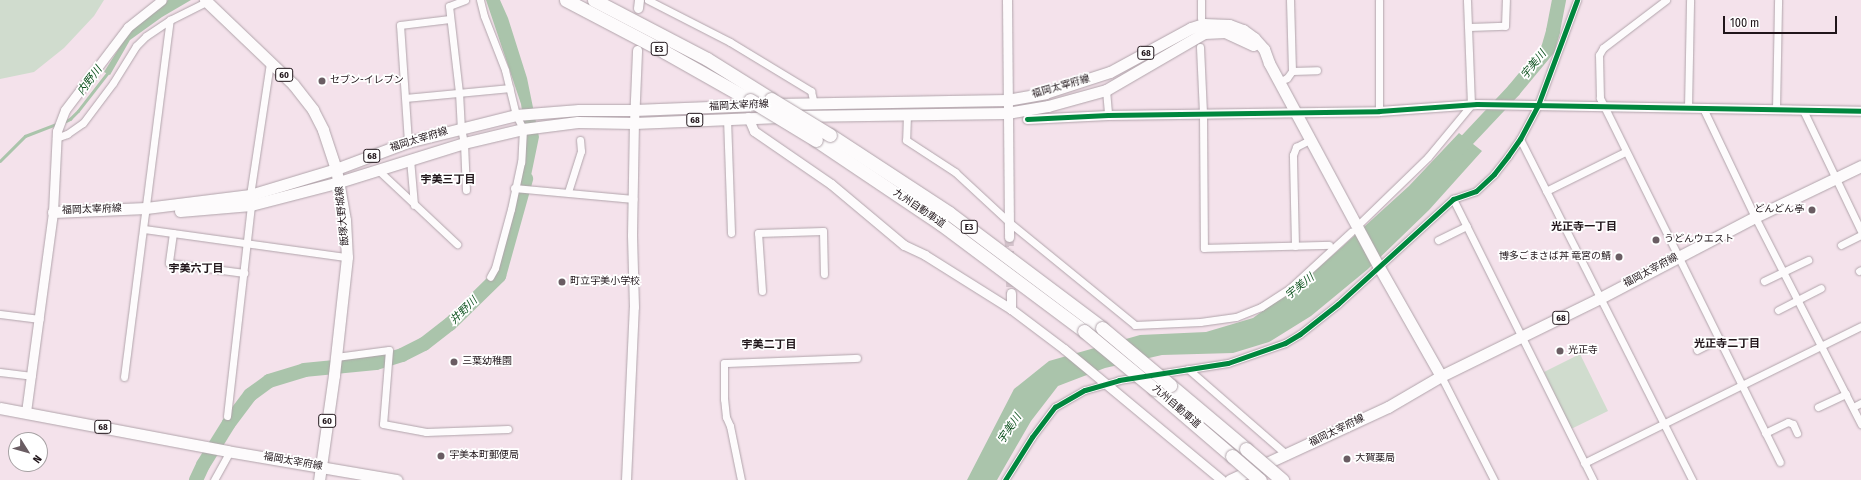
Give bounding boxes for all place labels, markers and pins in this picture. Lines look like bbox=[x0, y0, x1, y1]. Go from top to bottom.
place label: セブン-イレブン bbox=[330, 75, 404, 87]
marker: セブン-イレブン bbox=[317, 76, 327, 86]
place label: どんどん亭 bbox=[1754, 204, 1804, 216]
marker: どんどん亭 bbox=[1807, 205, 1817, 215]
place label: うどんウエスト bbox=[1664, 234, 1734, 246]
marker: うどんウエスト bbox=[1651, 235, 1661, 245]
place label: 博多ごまさば丼 竜宮の鯖 bbox=[1499, 251, 1611, 263]
marker: 博多ごまさば丼 竜宮の鯖 bbox=[1614, 252, 1624, 262]
place label: 町立宇美小学校 bbox=[570, 276, 640, 288]
marker: 町立宇美小学校 bbox=[557, 277, 567, 287]
place label: 光正寺 bbox=[1568, 345, 1598, 357]
marker: 光正寺 bbox=[1555, 346, 1565, 356]
place label: 三葉幼稚園 bbox=[462, 356, 512, 368]
marker: 三葉幼稚園 bbox=[449, 357, 459, 367]
place label: 宇美本町郵便局 bbox=[449, 450, 519, 462]
marker: 宇美本町郵便局 bbox=[436, 451, 446, 461]
place label: 大賀薬局 bbox=[1355, 453, 1395, 465]
marker: 大賀薬局 bbox=[1342, 454, 1352, 464]

